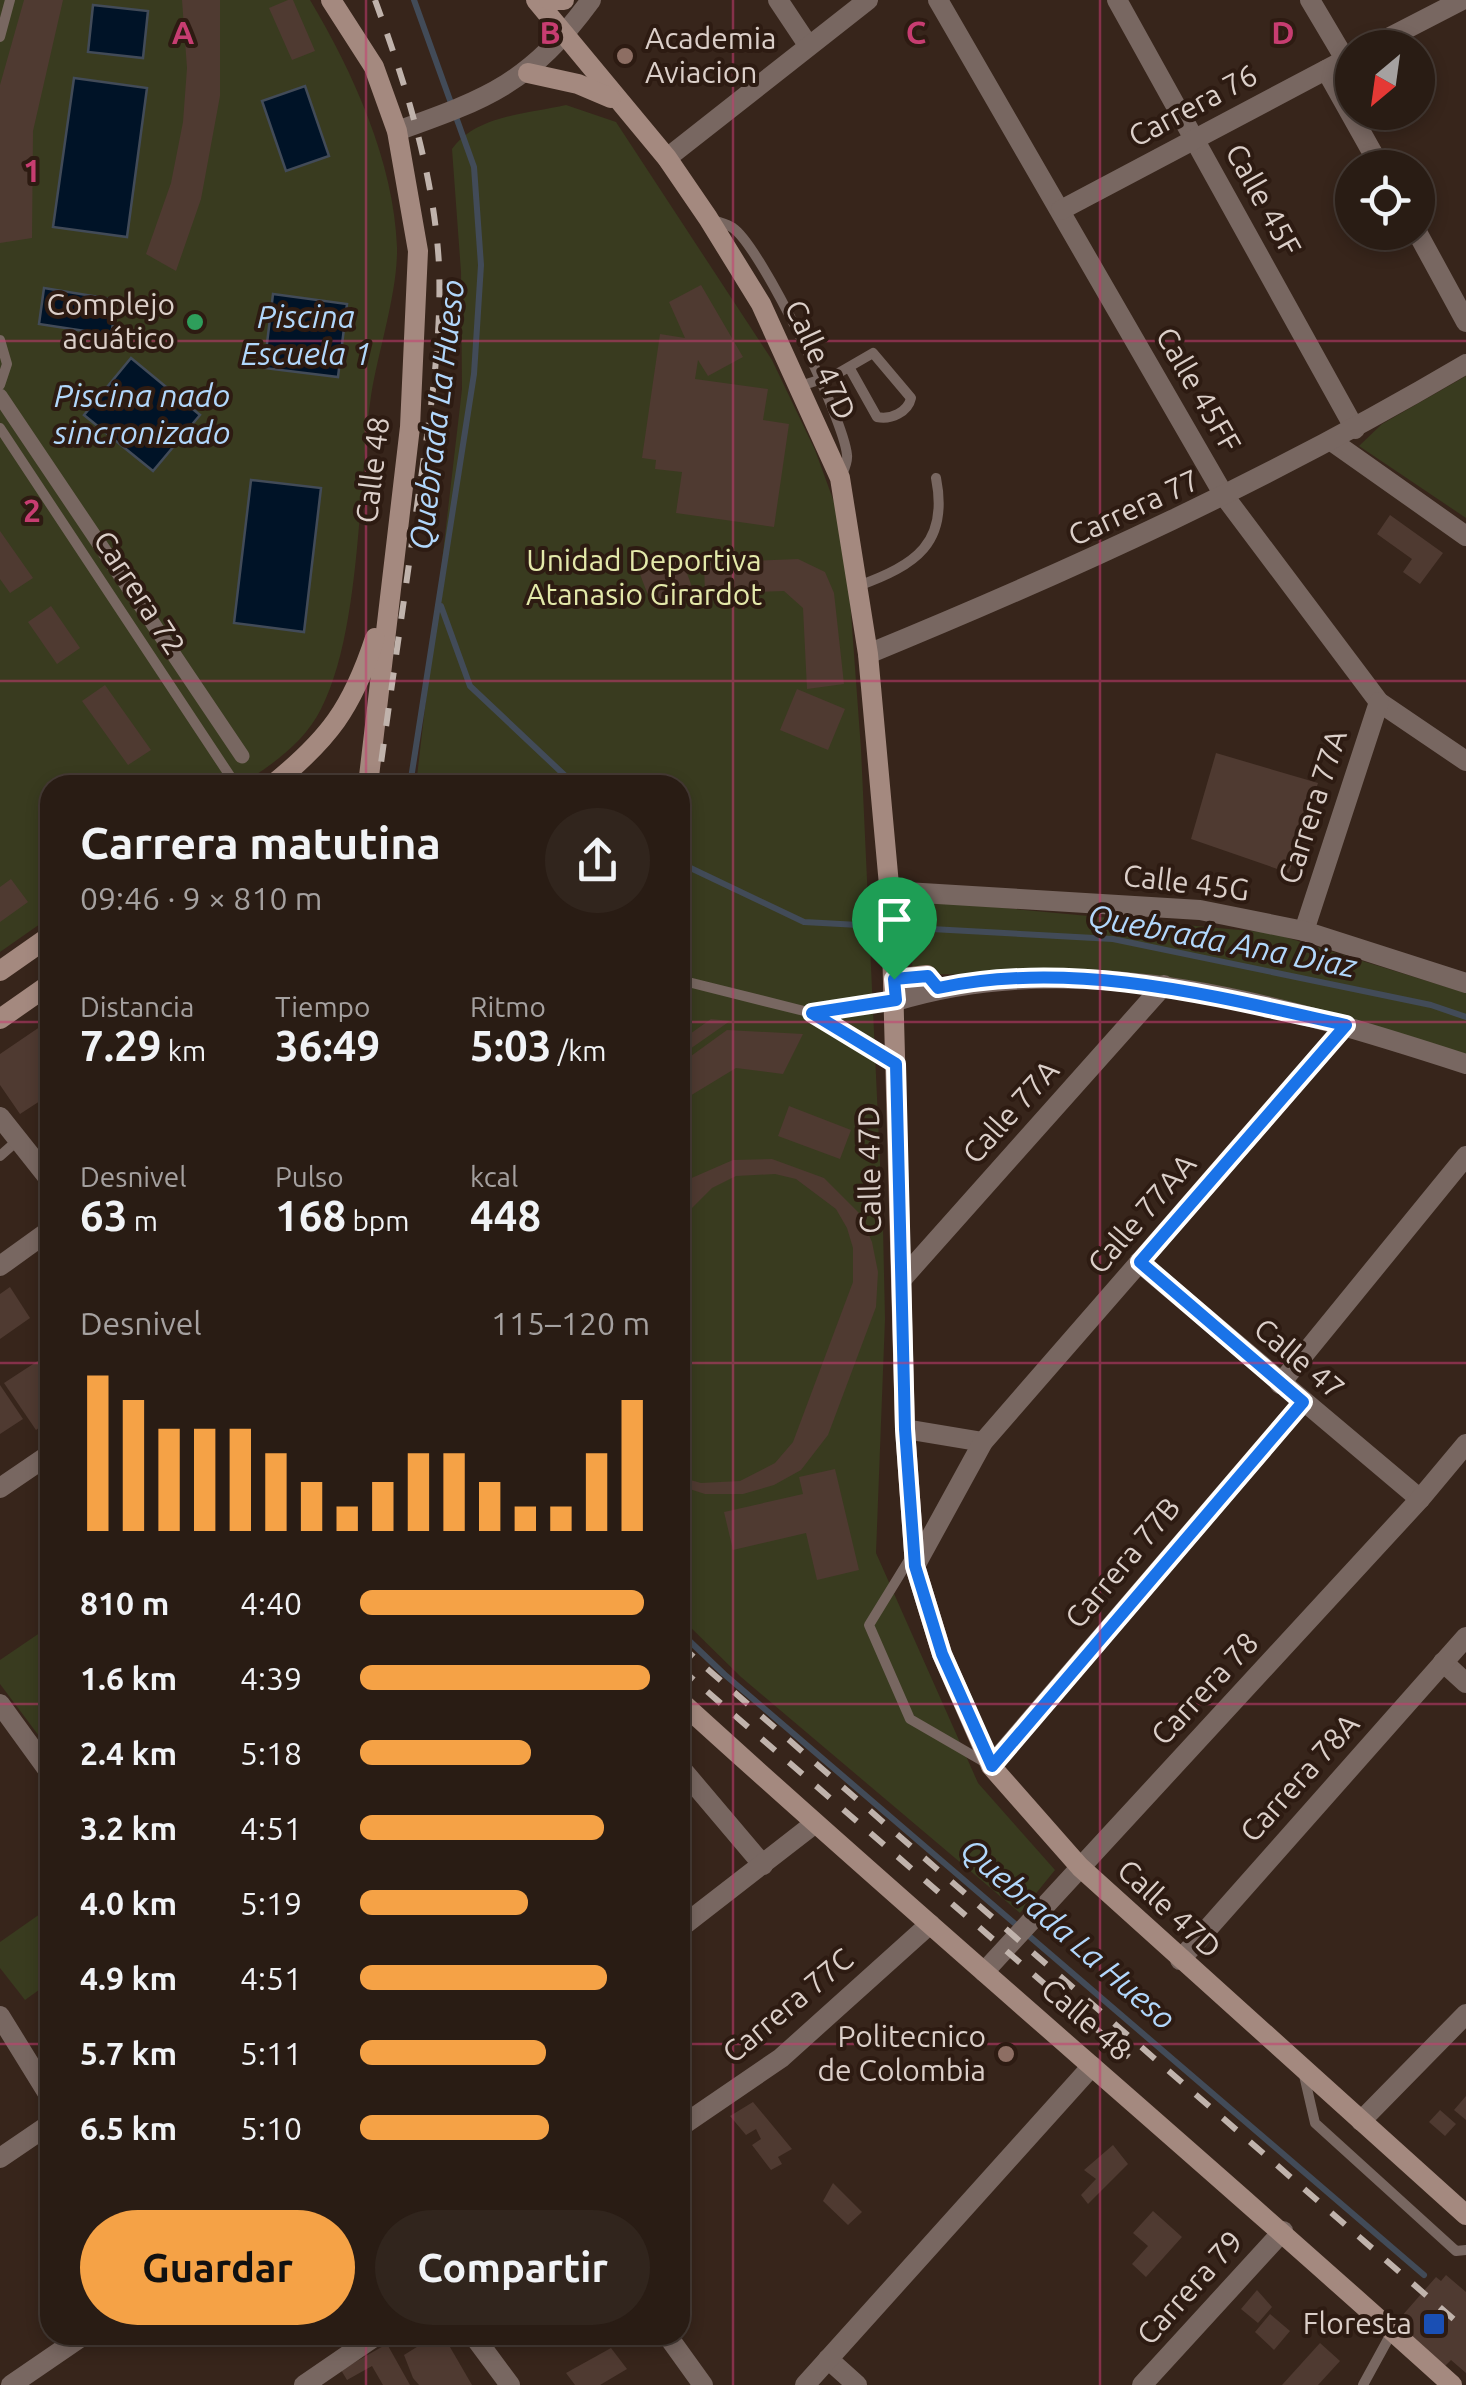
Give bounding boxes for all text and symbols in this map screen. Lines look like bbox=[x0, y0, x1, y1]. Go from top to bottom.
text: A bbox=[172, 14, 195, 50]
text: B bbox=[539, 14, 561, 50]
text: C bbox=[906, 14, 926, 50]
text: D bbox=[1271, 14, 1295, 50]
place label: Academia Aviacion bbox=[645, 21, 776, 89]
north arrow bbox=[1335, 30, 1435, 130]
map controls bbox=[1335, 30, 1435, 250]
marker: Academia Aviacion bbox=[614, 45, 636, 67]
street label: Carrera 76 bbox=[1122, 57, 1263, 153]
street label: Calle 45F bbox=[1219, 138, 1308, 261]
button: locate bbox=[1335, 150, 1435, 250]
text: 1 bbox=[23, 152, 41, 188]
water label: Quebrada La Hueso bbox=[402, 278, 471, 552]
place label: Complejo acuático bbox=[46, 287, 175, 355]
street label: Calle 47D bbox=[778, 294, 863, 425]
water label: Piscina Escuela 1 bbox=[241, 298, 371, 371]
marker: Complejo acuático bbox=[184, 311, 206, 333]
street label: Calle 45FF bbox=[1150, 321, 1248, 458]
water label: Piscina nado sincronizado bbox=[53, 377, 230, 450]
street label: Calle 48 bbox=[349, 415, 395, 525]
street label: Carrera 77 bbox=[1063, 462, 1204, 552]
text: 2 bbox=[23, 492, 41, 528]
street label: Carrera 72 bbox=[87, 524, 192, 661]
park label: Unidad Deportiva Atanasio Girardot bbox=[526, 543, 762, 611]
street label: Carrera 77A bbox=[1271, 725, 1353, 888]
button: share bbox=[545, 808, 650, 913]
text: Carrera matutina bbox=[80, 817, 441, 868]
street label: Calle 45G bbox=[1121, 857, 1251, 907]
pin bbox=[852, 877, 937, 980]
text: 09:46 · 9 × 810 m bbox=[80, 880, 322, 916]
icon: arrive bbox=[867, 892, 922, 947]
water label: Quebrada Ana Diaz bbox=[1085, 896, 1361, 985]
text: Distancia bbox=[80, 991, 194, 1022]
text: Tiempo bbox=[275, 991, 370, 1022]
text: Ritmo bbox=[470, 991, 546, 1022]
text: 7.29 bbox=[80, 1022, 161, 1069]
text: 36:49 bbox=[275, 1022, 380, 1069]
text: 5:03 bbox=[470, 1022, 551, 1069]
text: km bbox=[161, 1035, 206, 1066]
text: /km bbox=[551, 1035, 606, 1066]
street label: Calle 77A bbox=[955, 1053, 1065, 1170]
street label: Calle 47D bbox=[851, 1106, 887, 1234]
street label: Calle 77AA bbox=[1080, 1146, 1203, 1280]
text: Desnivel bbox=[80, 1161, 187, 1192]
text: Pulso bbox=[275, 1161, 344, 1192]
text: kcal bbox=[470, 1161, 518, 1192]
text: 63 bbox=[80, 1192, 127, 1239]
text: 168 bbox=[275, 1192, 346, 1239]
text: 448 bbox=[470, 1192, 541, 1239]
text: m bbox=[127, 1205, 158, 1236]
text: bpm bbox=[346, 1205, 409, 1236]
text: Desnivel bbox=[80, 1305, 202, 1341]
text: 115–120 m bbox=[491, 1305, 650, 1341]
street label: Calle 47 bbox=[1248, 1311, 1351, 1406]
street label: Carrera 77B bbox=[1058, 1490, 1187, 1634]
text: 810 m bbox=[80, 1585, 169, 1621]
text: 4:40 bbox=[240, 1585, 302, 1621]
street label: Carrera 78 bbox=[1144, 1625, 1265, 1751]
text: 1.6 km bbox=[80, 1660, 177, 1696]
text: 4:39 bbox=[240, 1660, 302, 1696]
street label: Carrera 78A bbox=[1233, 1706, 1366, 1848]
text: 2.4 km bbox=[80, 1735, 177, 1771]
text: 5:18 bbox=[240, 1735, 302, 1771]
text: 3.2 km bbox=[80, 1810, 177, 1846]
text: 4:51 bbox=[240, 1810, 302, 1846]
water label: Quebrada La Hueso bbox=[954, 1830, 1183, 2037]
street label: Calle 47D bbox=[1111, 1852, 1228, 1964]
text: 4.0 km bbox=[80, 1885, 177, 1921]
text: 5:19 bbox=[240, 1885, 302, 1921]
street label: Carrera 77C bbox=[716, 1941, 859, 2069]
text: 4.9 km bbox=[80, 1960, 177, 1996]
text: 4:51 bbox=[240, 1960, 302, 1996]
street label: Calle 48 bbox=[1035, 1971, 1138, 2067]
place label: Politecnico de Colombia bbox=[818, 2019, 986, 2087]
text: 5.7 km bbox=[80, 2035, 177, 2071]
text: 5:11 bbox=[240, 2035, 302, 2071]
marker: Politecnico de Colombia bbox=[995, 2043, 1017, 2065]
text: 6.5 km bbox=[80, 2110, 177, 2146]
text: 5:10 bbox=[240, 2110, 302, 2146]
button: Guardar bbox=[80, 2210, 355, 2325]
button: Compartir bbox=[375, 2210, 650, 2325]
street label: Carrera 79 bbox=[1130, 2224, 1249, 2351]
place label: Floresta bbox=[1303, 2306, 1412, 2340]
marker: Floresta bbox=[1421, 2311, 1447, 2337]

